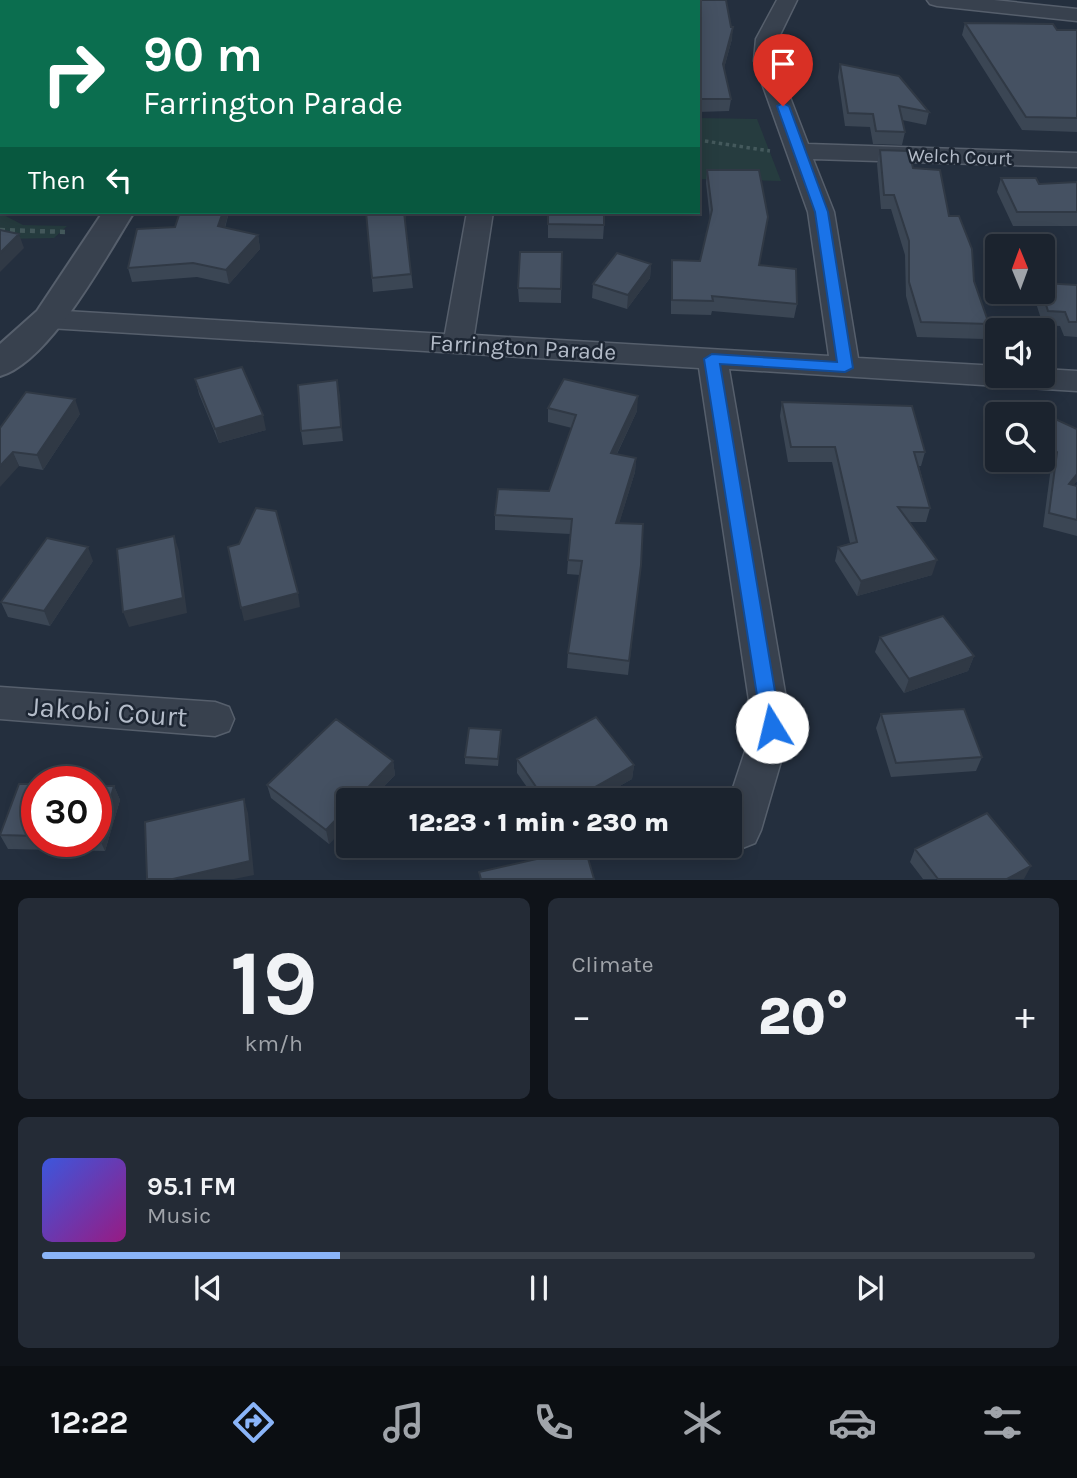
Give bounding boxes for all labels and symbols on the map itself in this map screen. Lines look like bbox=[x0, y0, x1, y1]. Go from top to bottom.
pin bbox=[753, 34, 813, 106]
street label: Welch Court bbox=[907, 144, 1013, 170]
north arrow bbox=[985, 234, 1055, 304]
street label: Farrington Parade bbox=[429, 329, 617, 366]
street label: Jakobi Court bbox=[27, 689, 189, 734]
position arrow bbox=[735, 690, 809, 764]
speed limit sign: 30 bbox=[21, 766, 112, 857]

